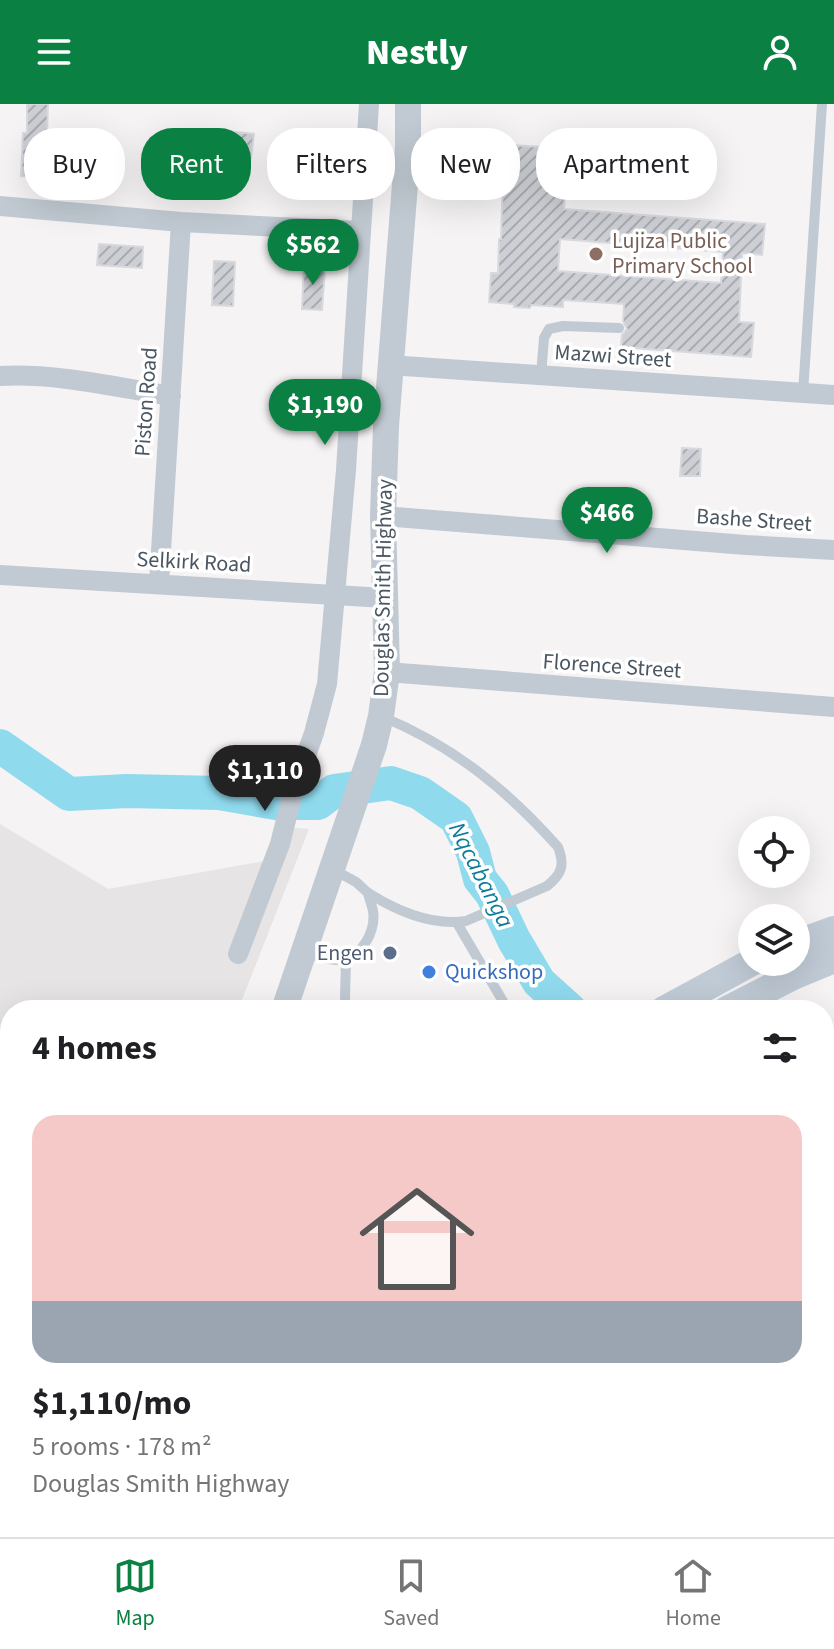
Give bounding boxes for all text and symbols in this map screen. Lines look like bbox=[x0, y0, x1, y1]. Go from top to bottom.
text: Nestly bbox=[366, 27, 468, 78]
icon: menu bbox=[32, 30, 76, 74]
icon: person bbox=[758, 30, 802, 74]
chip: Buy bbox=[24, 128, 125, 200]
chip: Rent bbox=[141, 128, 251, 200]
chip: Filters bbox=[267, 128, 395, 200]
chip: New bbox=[411, 128, 520, 200]
chip: Apartment bbox=[536, 128, 717, 200]
pin: $562 bbox=[266, 219, 360, 287]
place label: Lujiza Public Primary School bbox=[612, 225, 753, 282]
text: $562 bbox=[286, 226, 340, 263]
marker: Lujiza Public Primary School bbox=[587, 245, 605, 263]
street label: Mazwi Street bbox=[553, 336, 673, 376]
street label: Piston Road bbox=[126, 346, 166, 458]
pin: $1,190 bbox=[260, 379, 390, 447]
text: $1,190 bbox=[287, 386, 363, 423]
street label: Douglas Smith Highway bbox=[365, 478, 401, 697]
pin: $466 bbox=[560, 487, 654, 555]
text: $466 bbox=[580, 494, 634, 531]
street label: Bashe Street bbox=[695, 500, 813, 540]
street label: Selkirk Road bbox=[136, 543, 252, 581]
street label: Florence Street bbox=[542, 645, 683, 687]
pin: $1,110 bbox=[200, 745, 330, 813]
text: $1,110 bbox=[227, 752, 303, 789]
water label: Nqcabanga bbox=[439, 816, 523, 934]
map controls bbox=[738, 816, 810, 976]
button: locate bbox=[738, 816, 810, 888]
button: layers bbox=[738, 904, 810, 976]
place label: Engen bbox=[317, 937, 374, 969]
marker: Engen bbox=[381, 944, 399, 962]
place label: Quickshop bbox=[445, 956, 543, 988]
marker: Quickshop bbox=[420, 963, 438, 981]
text: 4 homes bbox=[32, 1024, 157, 1073]
icon: filters bbox=[758, 1026, 802, 1070]
icon: home bbox=[345, 1167, 489, 1311]
text: $1,110/mo bbox=[32, 1379, 192, 1428]
text: 5 rooms · 178 m² bbox=[32, 1428, 211, 1465]
text: Douglas Smith Highway bbox=[32, 1465, 289, 1502]
tab: Map bbox=[113, 1554, 157, 1634]
tab: Saved bbox=[383, 1554, 439, 1634]
tab: Home bbox=[666, 1554, 721, 1634]

